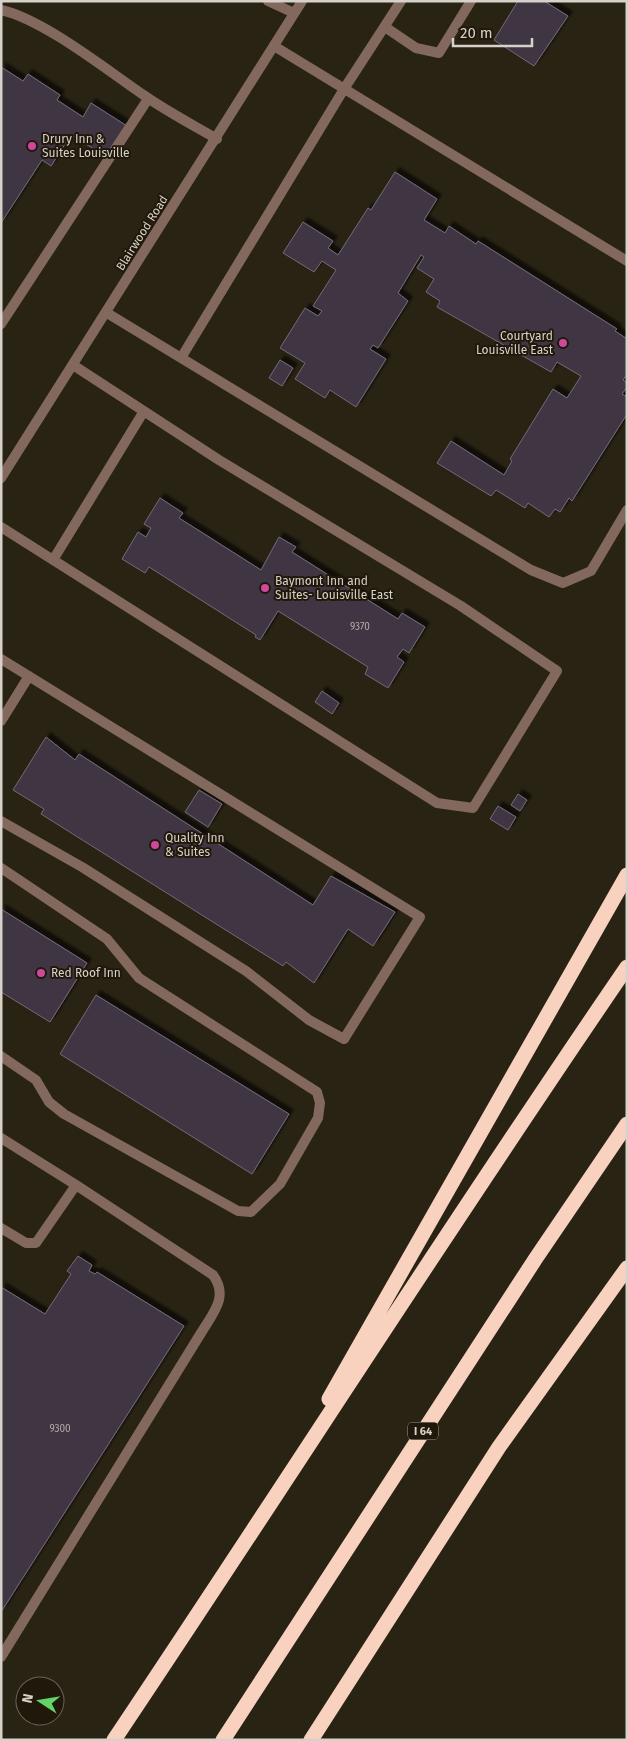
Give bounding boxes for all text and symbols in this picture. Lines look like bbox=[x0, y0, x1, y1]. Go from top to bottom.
scale bar bbox=[453, 15, 532, 47]
text: 20 m bbox=[460, 24, 493, 42]
place label: Drury Inn & Suites Louisville bbox=[42, 132, 130, 160]
marker: Drury Inn & Suites Louisville bbox=[26, 140, 38, 152]
street label: Blairwood Road bbox=[113, 193, 171, 273]
place label: Courtyard Louisville East bbox=[476, 329, 554, 357]
marker: Courtyard Louisville East bbox=[557, 337, 569, 349]
place label: Baymont Inn and Suites- Louisville East bbox=[275, 574, 394, 602]
marker: Baymont Inn and Suites- Louisville East bbox=[259, 582, 271, 594]
house number: 9370 bbox=[350, 621, 370, 633]
place label: Quality Inn & Suites bbox=[165, 831, 225, 859]
marker: Quality Inn & Suites bbox=[149, 839, 161, 851]
place label: Red Roof Inn bbox=[51, 966, 121, 980]
marker: Red Roof Inn bbox=[35, 967, 47, 979]
road number: I 64 bbox=[408, 1422, 438, 1440]
house number: 9300 bbox=[49, 1423, 71, 1435]
north arrow bbox=[15, 1676, 65, 1726]
text: N bbox=[18, 1692, 37, 1705]

